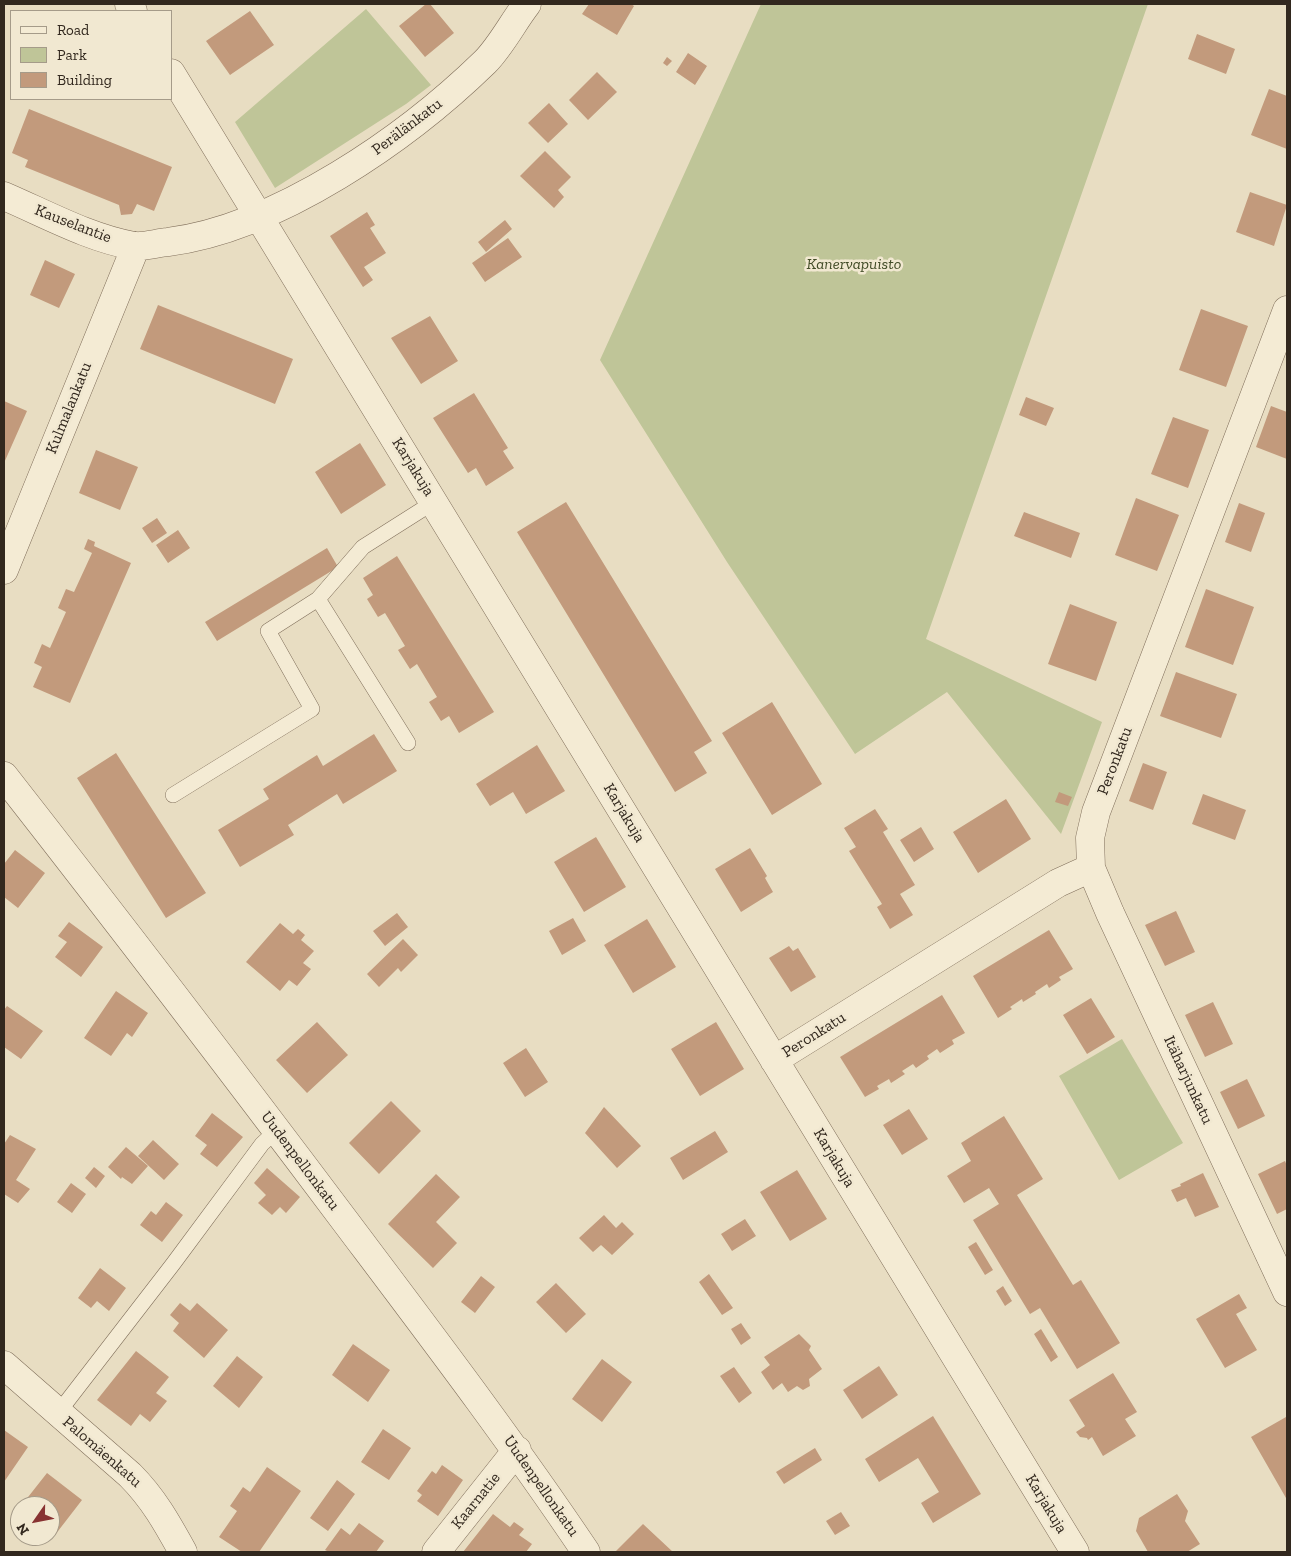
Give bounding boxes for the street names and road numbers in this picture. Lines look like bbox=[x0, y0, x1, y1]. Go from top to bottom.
street label: Perälänkatu bbox=[368, 94, 446, 160]
street label: Kauselantie bbox=[32, 201, 114, 247]
street label: Kulmalankatu bbox=[42, 359, 96, 457]
street label: Karjakuja bbox=[387, 434, 439, 500]
street label: Peronkatu bbox=[1093, 724, 1137, 798]
street label: Karjakuja bbox=[599, 780, 649, 846]
street label: Peronkatu bbox=[779, 1008, 849, 1062]
street label: Itäharjunkatu bbox=[1159, 1033, 1217, 1127]
street label: Uudenpellonkatu bbox=[257, 1108, 343, 1214]
street label: Karjakuja bbox=[809, 1125, 859, 1191]
street label: Palomäenkatu bbox=[59, 1412, 145, 1492]
street label: Uudenpellonkatu bbox=[499, 1432, 583, 1540]
street label: Kaarnatie bbox=[447, 1469, 505, 1533]
street label: Karjakuja bbox=[1021, 1471, 1071, 1537]

